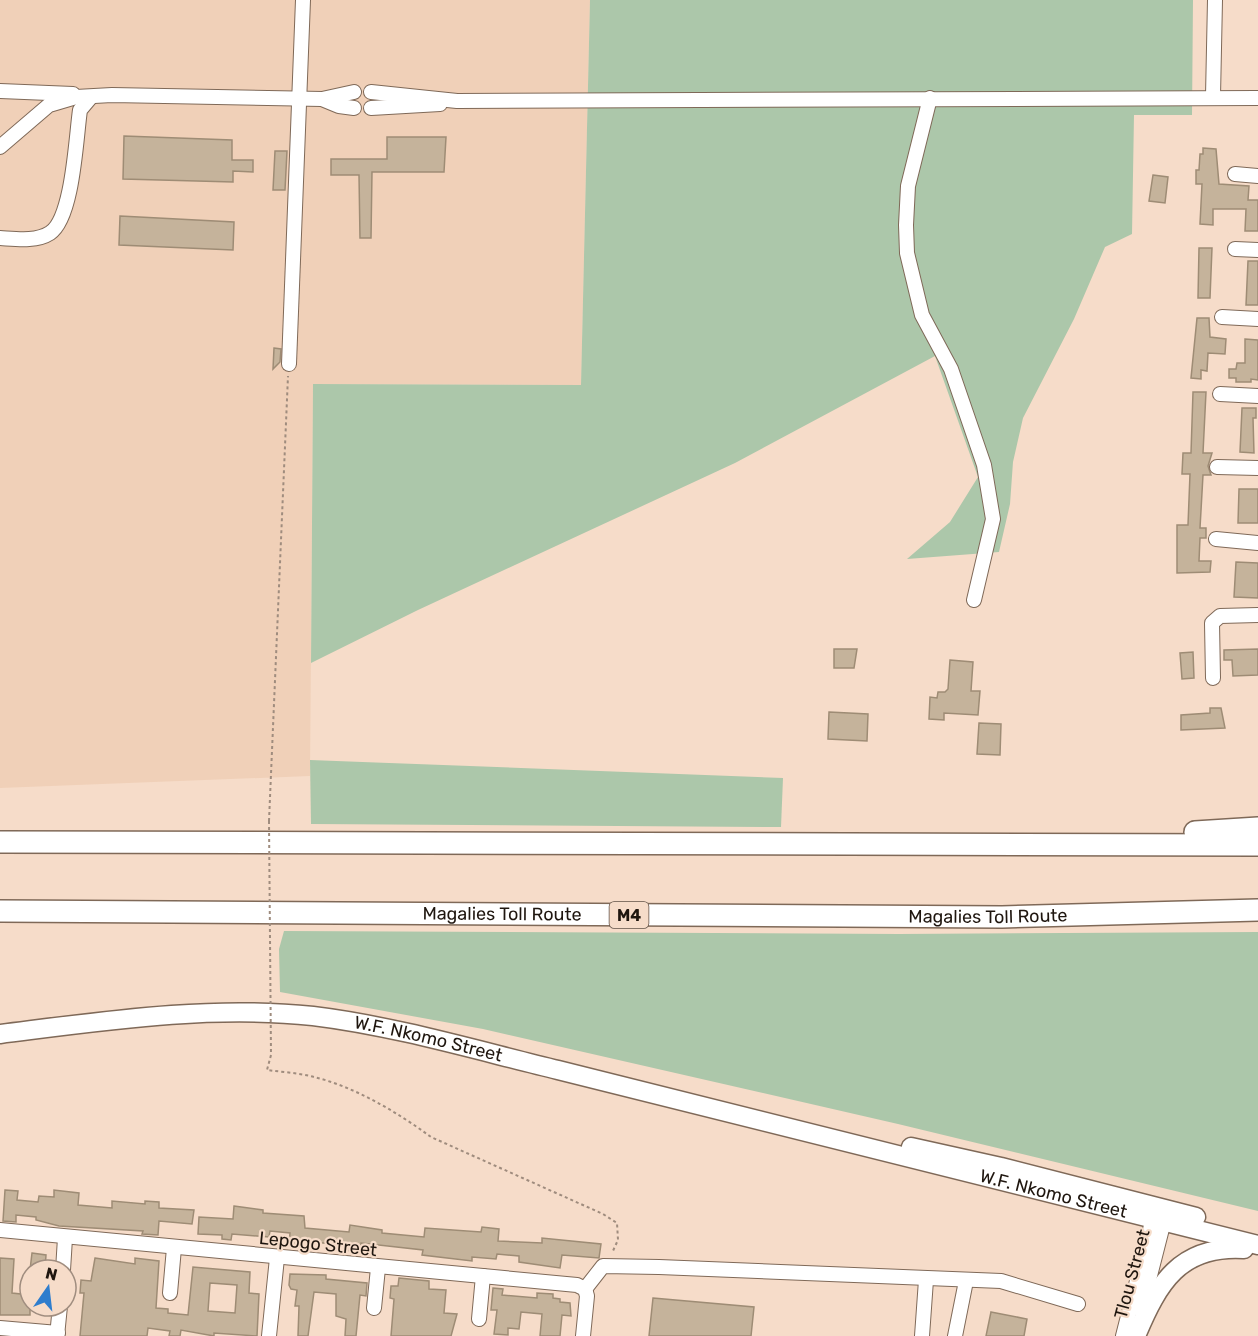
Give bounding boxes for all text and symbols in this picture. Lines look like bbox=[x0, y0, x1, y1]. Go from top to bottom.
road number: M4 bbox=[610, 902, 648, 928]
street label: Magalies Toll Route bbox=[422, 903, 582, 925]
street label: Magalies Toll Route bbox=[908, 904, 1068, 928]
street label: W.F. Nkomo Street bbox=[353, 1011, 505, 1067]
street label: W.F. Nkomo Street bbox=[977, 1165, 1129, 1223]
street label: Lepogo Street bbox=[258, 1227, 378, 1261]
street label: Tlou Street bbox=[1109, 1227, 1155, 1321]
north arrow bbox=[18, 1258, 78, 1318]
text: N bbox=[44, 1263, 59, 1285]

